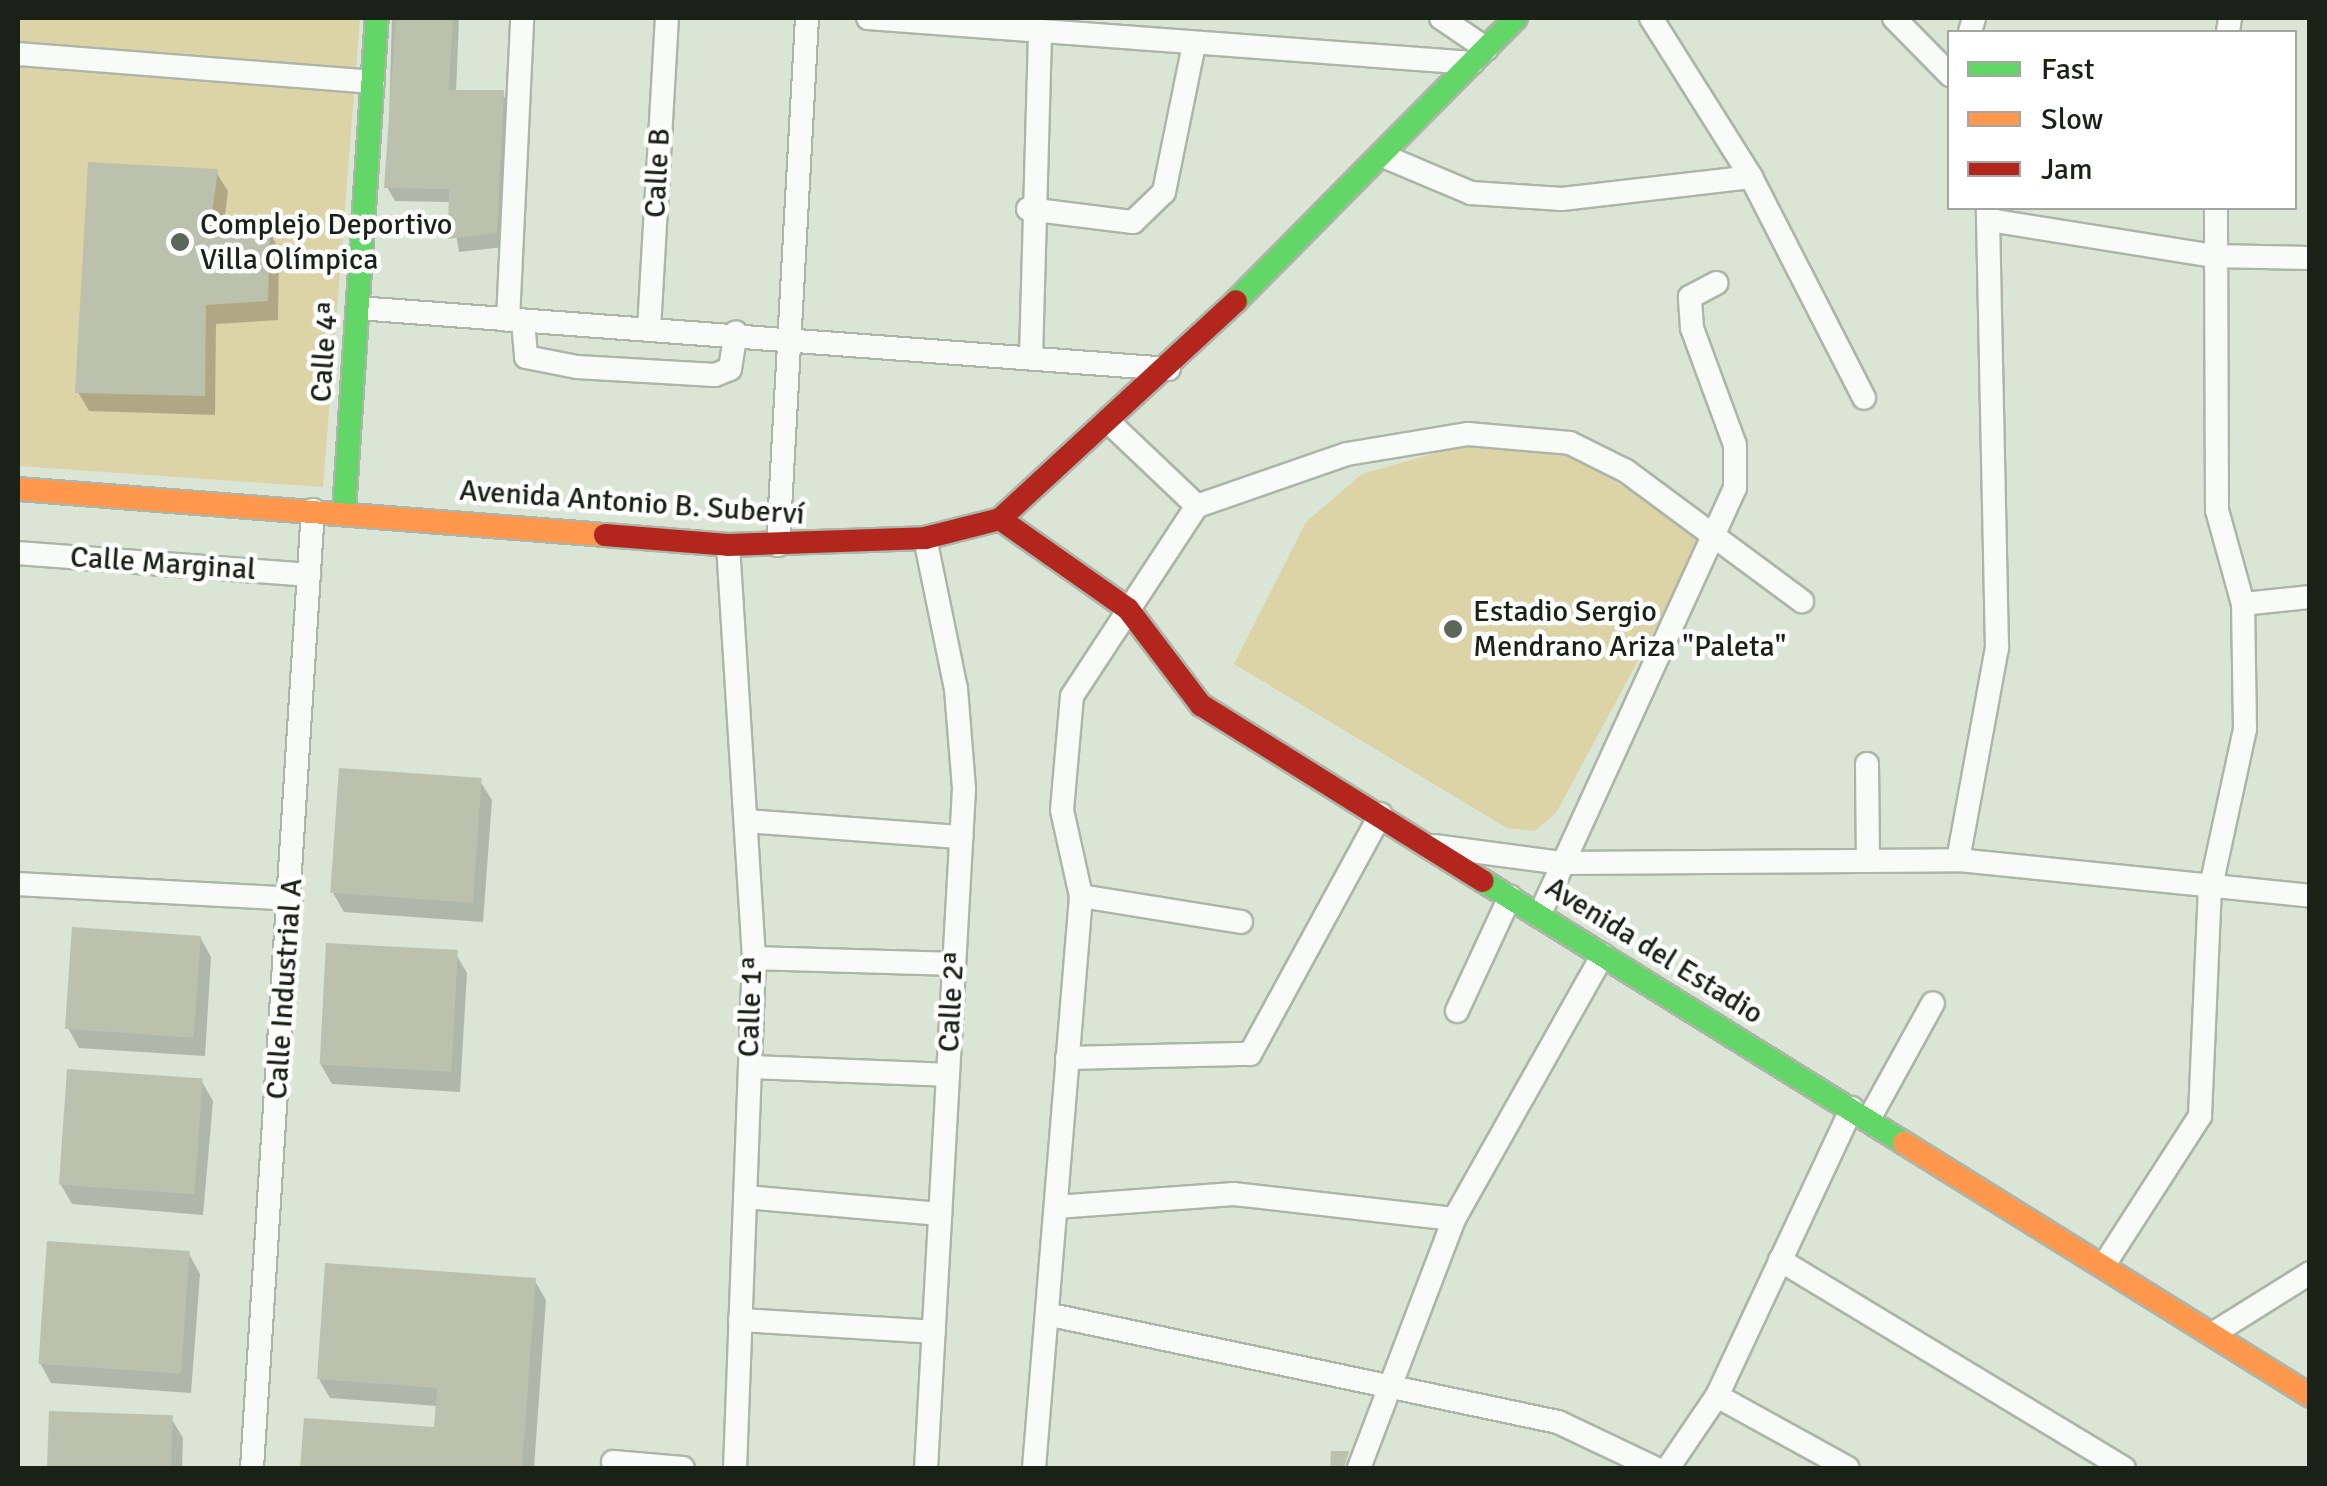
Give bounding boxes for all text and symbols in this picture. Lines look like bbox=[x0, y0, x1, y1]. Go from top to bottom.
legend bbox=[1947, 30, 2297, 210]
text: Fast bbox=[2041, 51, 2094, 88]
text: Slow bbox=[2041, 101, 2103, 138]
street label: Calle B bbox=[638, 127, 678, 219]
text: Jam bbox=[2041, 151, 2093, 188]
place label: Complejo Deportivo Villa Olímpica bbox=[200, 207, 452, 278]
marker: Complejo Deportivo Villa Olímpica bbox=[169, 231, 191, 253]
street label: Calle 4ª bbox=[304, 301, 346, 403]
street label: Avenida Antonio B. Suberví bbox=[458, 473, 806, 533]
street label: Calle Marginal bbox=[69, 540, 257, 588]
place label: Estadio Sergio Mendrano Ariza "Paleta" bbox=[1473, 594, 1786, 664]
marker: Estadio Sergio Mendrano Ariza "Paleta" bbox=[1442, 618, 1464, 640]
street label: Avenida del Estadio bbox=[1539, 870, 1769, 1032]
street label: Calle Industrial A bbox=[259, 877, 311, 1101]
street label: Calle 2ª bbox=[931, 951, 973, 1053]
street label: Calle 1ª bbox=[731, 956, 771, 1058]

